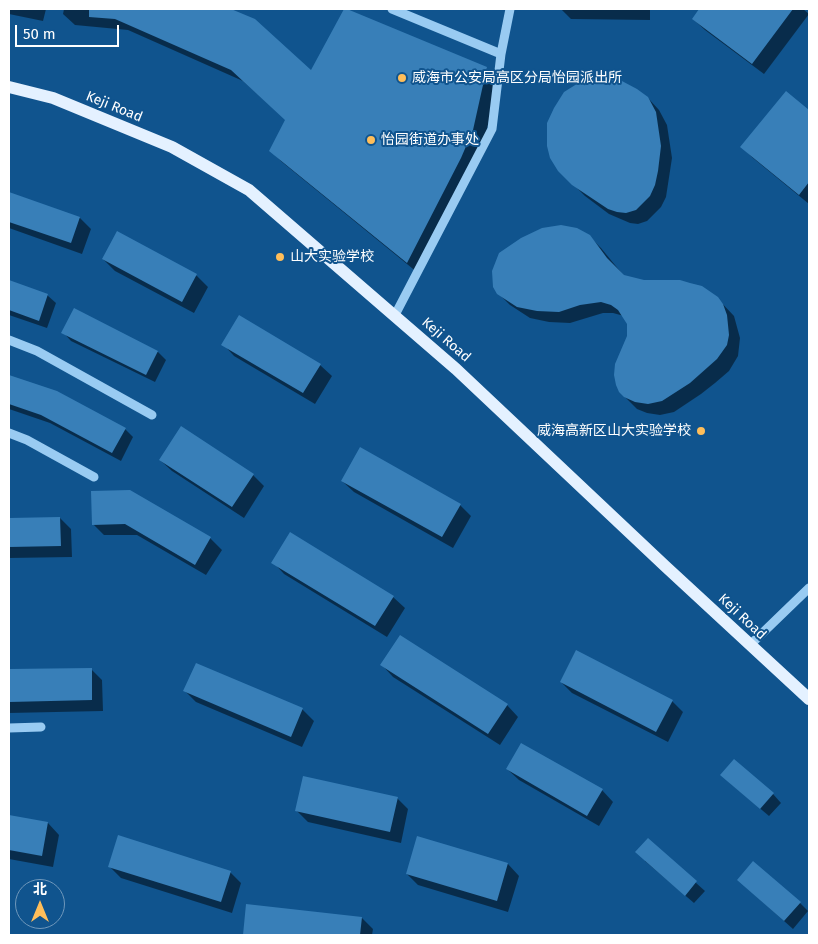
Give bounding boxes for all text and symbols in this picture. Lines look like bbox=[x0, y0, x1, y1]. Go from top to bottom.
scale bar bbox=[18, 15, 121, 47]
text: 50 m bbox=[23, 25, 56, 43]
place label: 威海市公安局高区分局怡园派出所 bbox=[412, 70, 622, 86]
marker: 威海市公安局高区分局怡园派出所 bbox=[396, 72, 408, 84]
street label: Keji Road bbox=[83, 88, 145, 126]
place label: 怡园街道办事处 bbox=[381, 132, 479, 148]
marker: 怡园街道办事处 bbox=[365, 134, 377, 146]
place label: 山大实验学校 bbox=[290, 249, 374, 265]
marker: 山大实验学校 bbox=[274, 251, 286, 263]
street label: Keji Road bbox=[418, 314, 474, 366]
place label: 威海高新区山大实验学校 bbox=[537, 423, 691, 439]
marker: 威海高新区山大实验学校 bbox=[695, 425, 707, 437]
street label: Keji Road bbox=[714, 591, 770, 643]
north arrow bbox=[15, 879, 65, 929]
text: 北 bbox=[33, 881, 47, 898]

